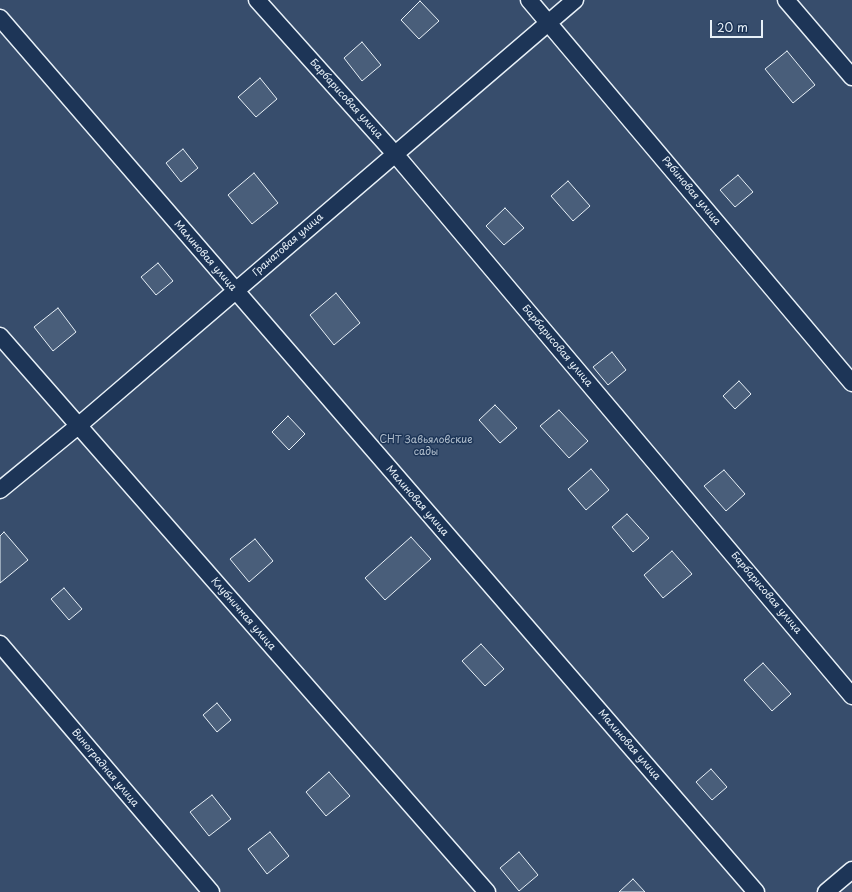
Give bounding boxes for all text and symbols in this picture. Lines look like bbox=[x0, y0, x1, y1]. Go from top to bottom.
scale bar bbox=[712, 12, 765, 38]
text: 20 m bbox=[717, 18, 748, 36]
street label: Барбарисовая улица bbox=[307, 57, 385, 141]
street label: Рябиновая улица bbox=[659, 154, 723, 228]
street label: Гранатовая улица bbox=[250, 211, 326, 279]
street label: Малиновая улица bbox=[171, 218, 239, 294]
street label: Барбарисовая улица bbox=[519, 303, 595, 389]
park label: СНТ Завьяловские сады bbox=[380, 434, 472, 458]
street label: Малиновая улица bbox=[383, 463, 451, 539]
street label: Барбарисовая улица bbox=[728, 550, 804, 636]
street label: Клубничная улица bbox=[208, 575, 278, 653]
street label: Малиновая улица bbox=[595, 707, 663, 783]
street label: Виноградная улица bbox=[69, 727, 141, 809]

